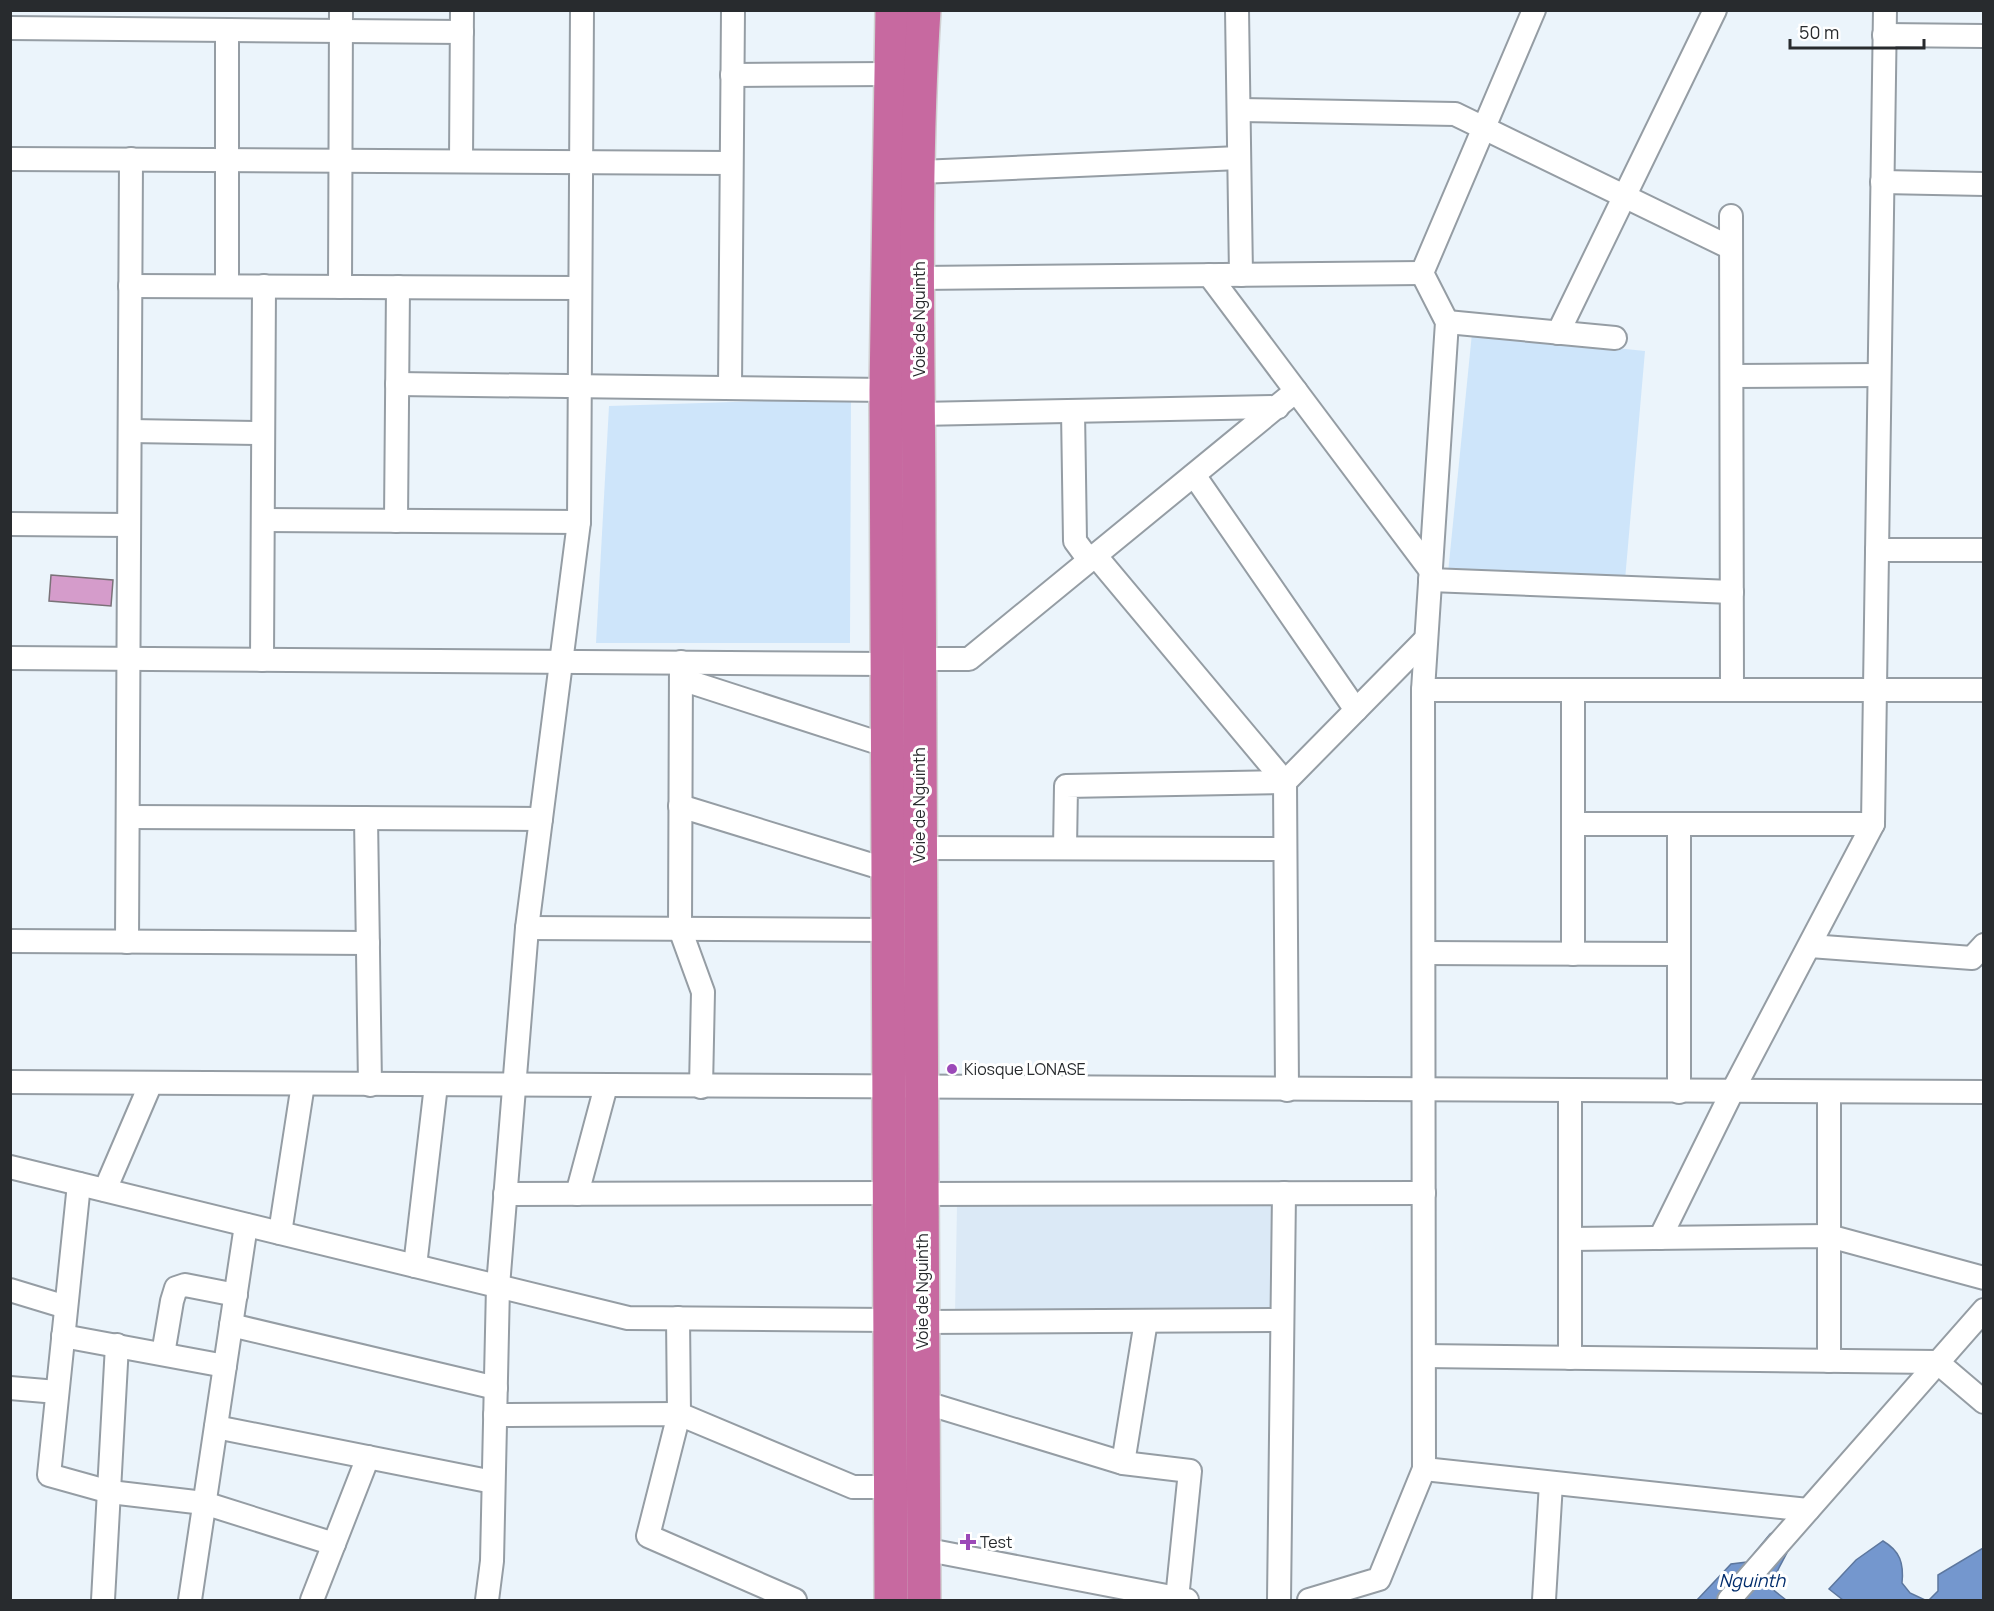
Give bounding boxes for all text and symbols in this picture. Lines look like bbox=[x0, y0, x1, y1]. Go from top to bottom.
scale bar bbox=[1790, 12, 1924, 50]
text: 50 m bbox=[1799, 20, 1839, 44]
street label: Voie de Nguinth bbox=[908, 261, 930, 377]
street label: Voie de Nguinth bbox=[908, 747, 930, 863]
place label: Kiosque LONASE bbox=[964, 1058, 1086, 1080]
marker: Kiosque LONASE bbox=[945, 1062, 959, 1076]
street label: Voie de Nguinth bbox=[911, 1233, 933, 1349]
place label: Test bbox=[980, 1531, 1012, 1553]
marker: Test bbox=[961, 1535, 975, 1549]
water label: Nguinth bbox=[1719, 1568, 1787, 1592]

